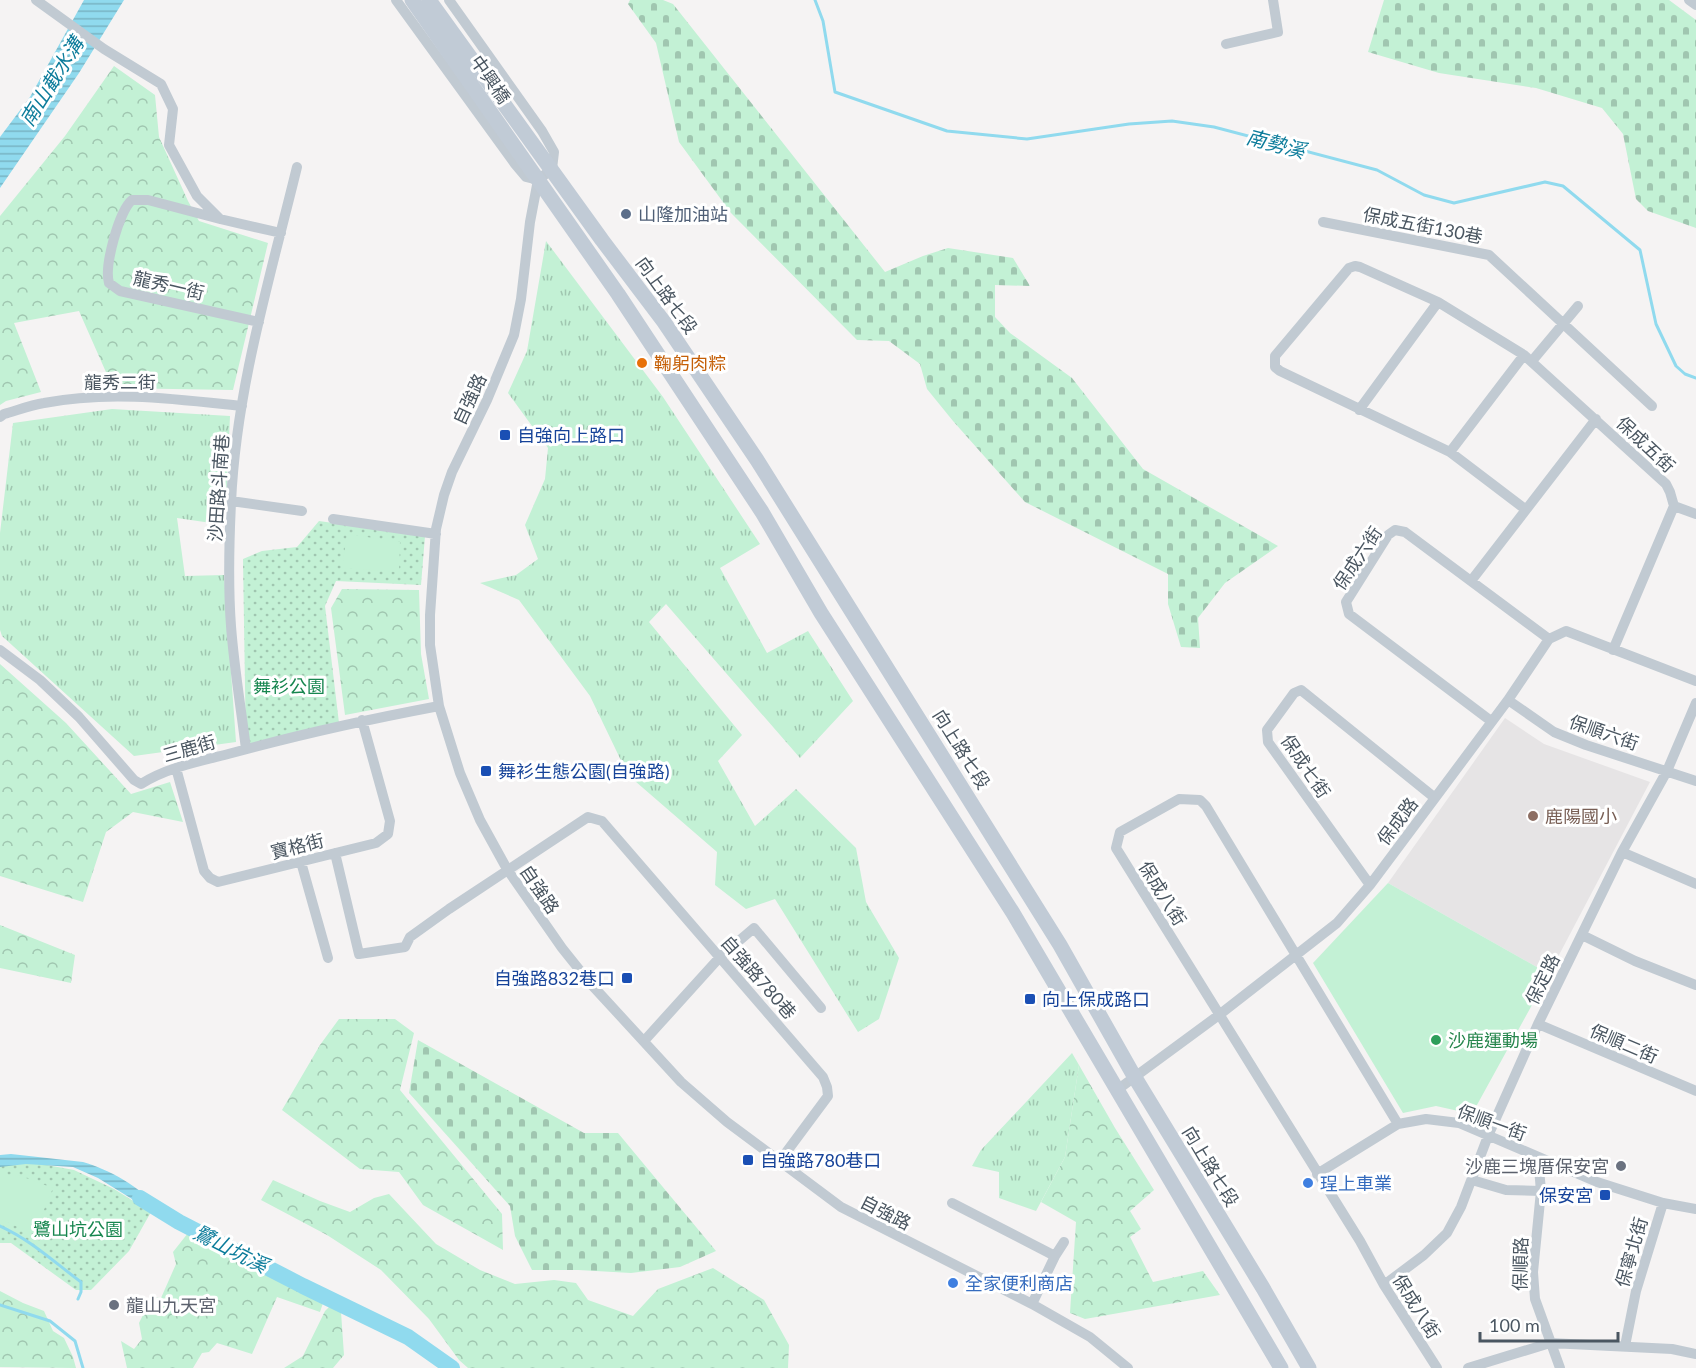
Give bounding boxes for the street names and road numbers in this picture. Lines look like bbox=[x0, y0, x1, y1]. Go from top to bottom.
street label: 中興橋 bbox=[467, 51, 515, 107]
street label: 保成五街130巷 bbox=[1361, 203, 1485, 247]
street label: 向上路七段 bbox=[632, 252, 702, 338]
street label: 龍秀一街 bbox=[131, 266, 207, 304]
street label: 自強路 bbox=[448, 370, 490, 428]
street label: 龍秀二街 bbox=[84, 371, 156, 393]
street label: 保成五街 bbox=[1612, 411, 1680, 477]
street label: 沙田路斗南巷 bbox=[203, 433, 233, 543]
street label: 保成六街 bbox=[1328, 522, 1386, 594]
street label: 向上路七段 bbox=[929, 705, 995, 793]
street label: 保順六街 bbox=[1566, 710, 1642, 754]
street label: 三鹿街 bbox=[160, 730, 218, 766]
street label: 保成七街 bbox=[1277, 730, 1335, 802]
street label: 保成路 bbox=[1372, 793, 1422, 849]
street label: 寶格街 bbox=[268, 829, 326, 863]
street label: 保成八街 bbox=[1135, 857, 1191, 929]
street label: 自強路 bbox=[516, 860, 564, 918]
street label: 自強路780巷 bbox=[717, 931, 801, 1023]
street label: 保定路 bbox=[1520, 950, 1564, 1008]
street label: 保順二街 bbox=[1587, 1019, 1661, 1067]
street label: 保順一街 bbox=[1454, 1099, 1530, 1145]
street label: 向上路七段 bbox=[1178, 1122, 1244, 1210]
street label: 自強路 bbox=[857, 1190, 915, 1234]
street label: 保寧北街 bbox=[1611, 1214, 1651, 1290]
street label: 保順路 bbox=[1509, 1237, 1531, 1291]
street label: 保成八街 bbox=[1389, 1270, 1445, 1342]

